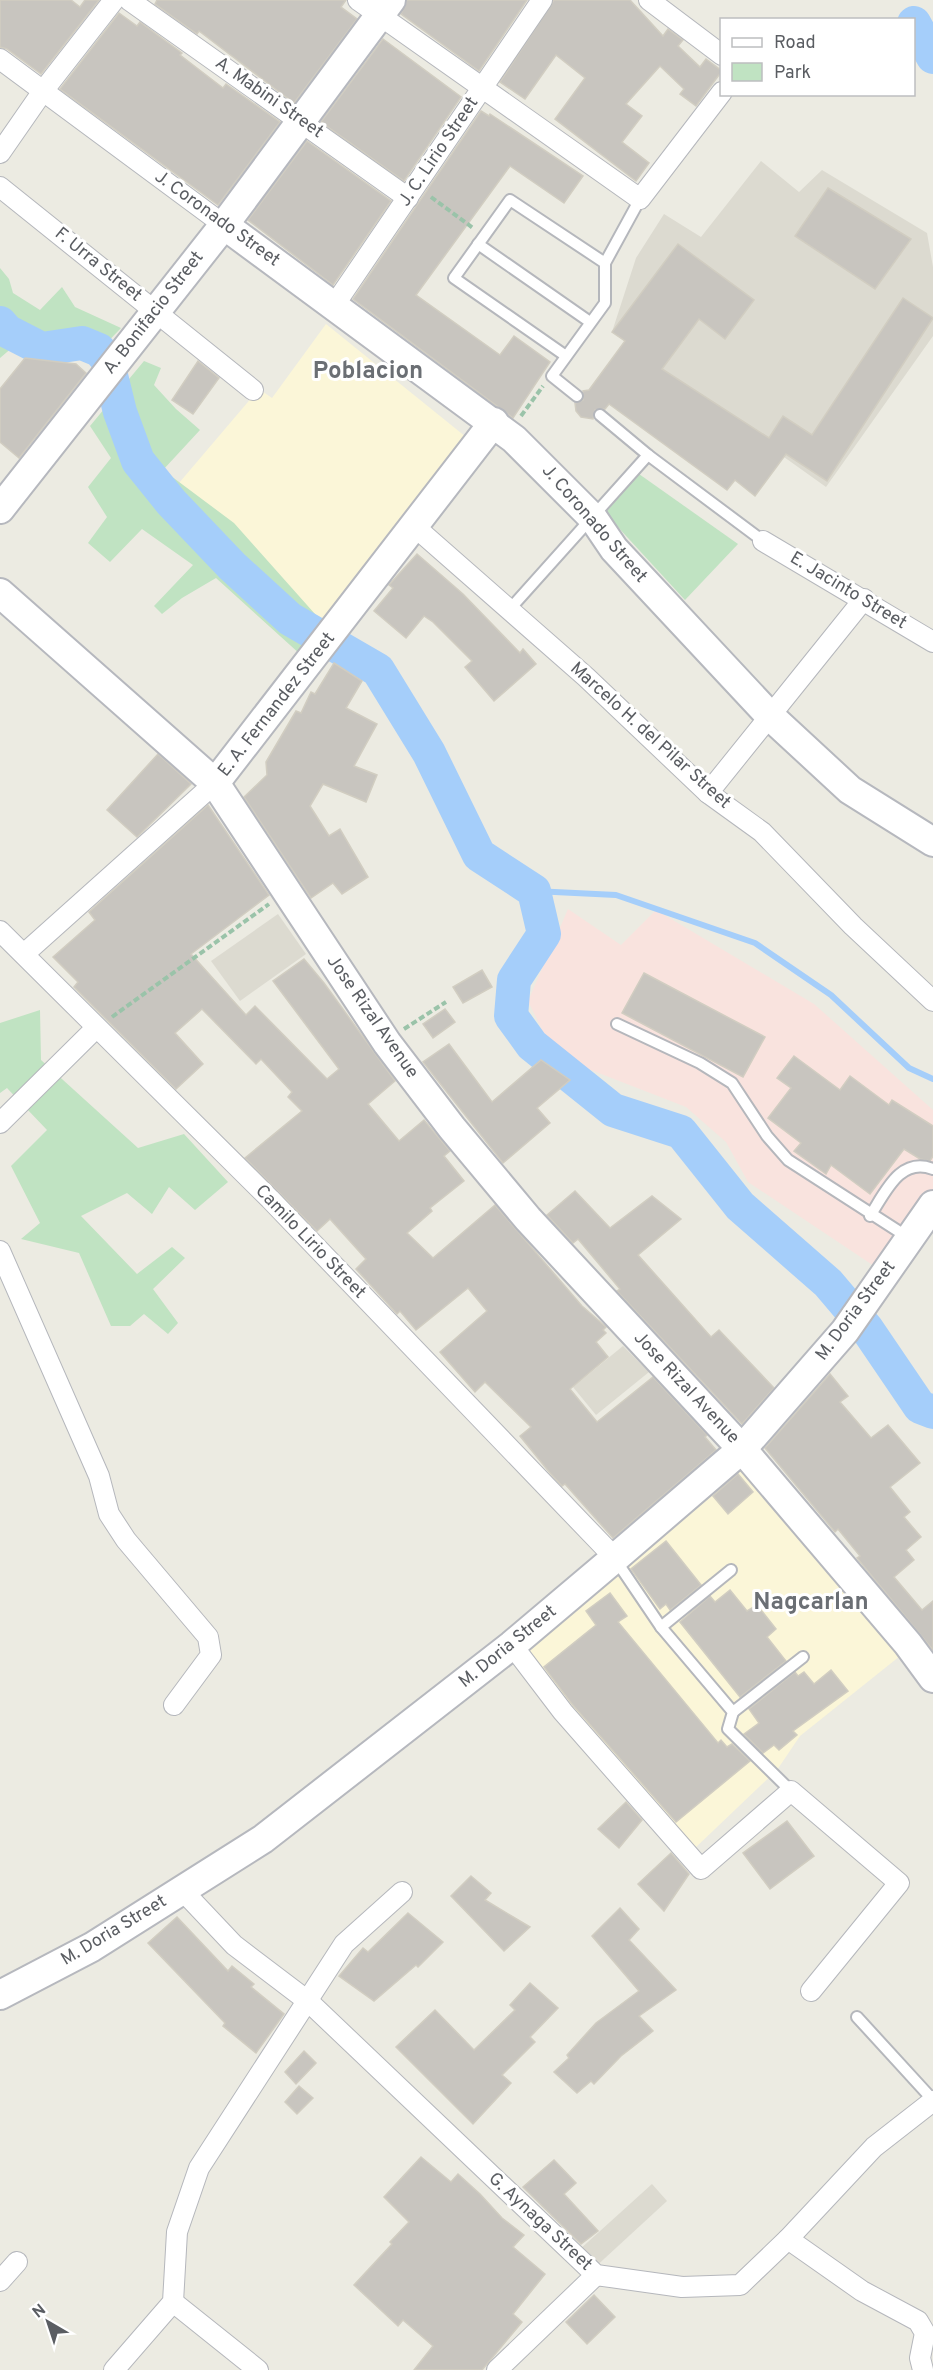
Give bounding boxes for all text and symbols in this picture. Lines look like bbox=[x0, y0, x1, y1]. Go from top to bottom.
legend bbox=[720, 18, 915, 96]
text: Road bbox=[774, 32, 816, 55]
street label: A. Mabini Street bbox=[210, 52, 328, 144]
text: Park bbox=[774, 62, 811, 85]
street label: J. C. Lirio Street bbox=[394, 93, 484, 211]
street label: J. Coronado Street bbox=[150, 166, 284, 272]
street label: F. Urra Street bbox=[50, 223, 146, 307]
street label: A. Bonifacio Street bbox=[99, 247, 209, 379]
district label: Poblacion bbox=[313, 357, 423, 387]
street label: J. Coronado Street bbox=[536, 460, 652, 588]
street label: E. Jacinto Street bbox=[785, 547, 911, 635]
street label: E. A. Fernandez Street bbox=[213, 628, 341, 782]
street label: Marcelo H. del Pilar Street bbox=[565, 658, 735, 814]
street label: Jose Rizal Avenue bbox=[321, 951, 423, 1083]
street label: Camilo Lirio Street bbox=[250, 1180, 370, 1304]
street label: M. Doria Street bbox=[811, 1256, 901, 1366]
street label: Jose Rizal Avenue bbox=[628, 1327, 744, 1449]
district label: Nagcarlan bbox=[753, 1588, 869, 1618]
street label: M. Doria Street bbox=[454, 1600, 562, 1694]
street label: M. Doria Street bbox=[57, 1890, 171, 1972]
street label: G. Aynaga Street bbox=[483, 2168, 597, 2276]
north arrow bbox=[18, 2292, 78, 2352]
text: N bbox=[29, 2301, 51, 2323]

